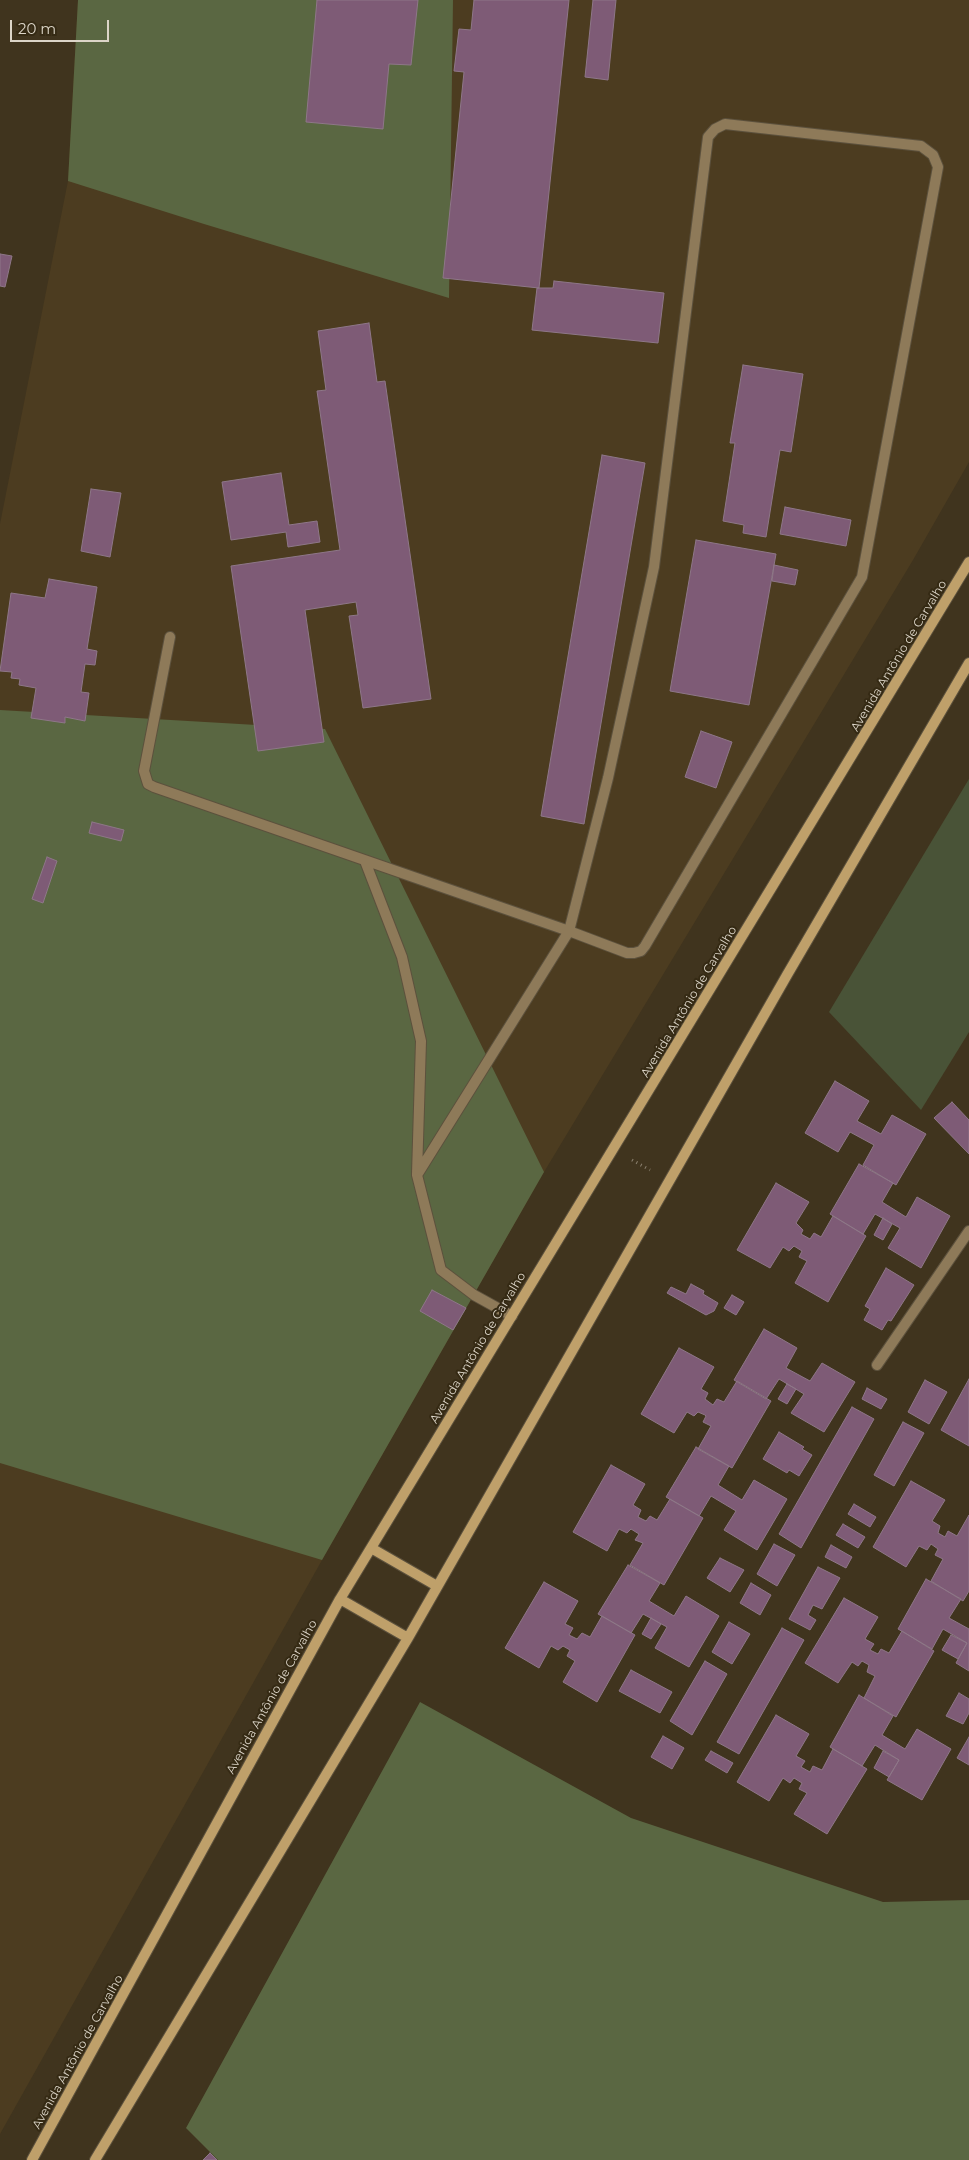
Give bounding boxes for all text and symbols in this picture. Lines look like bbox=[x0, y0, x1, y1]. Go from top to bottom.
scale bar bbox=[12, 10, 111, 42]
text: 20 m bbox=[18, 19, 56, 38]
street label: Avenida Antônio de Carvalho bbox=[848, 578, 950, 734]
street label: Avenida Antônio de Carvalho bbox=[638, 924, 740, 1080]
street label: Avenida Antônio de Carvalho bbox=[427, 1270, 529, 1426]
street label: Avenida Antônio de Carvalho bbox=[224, 1618, 320, 1776]
street label: Avenida Antônio de Carvalho bbox=[30, 1973, 126, 2131]

